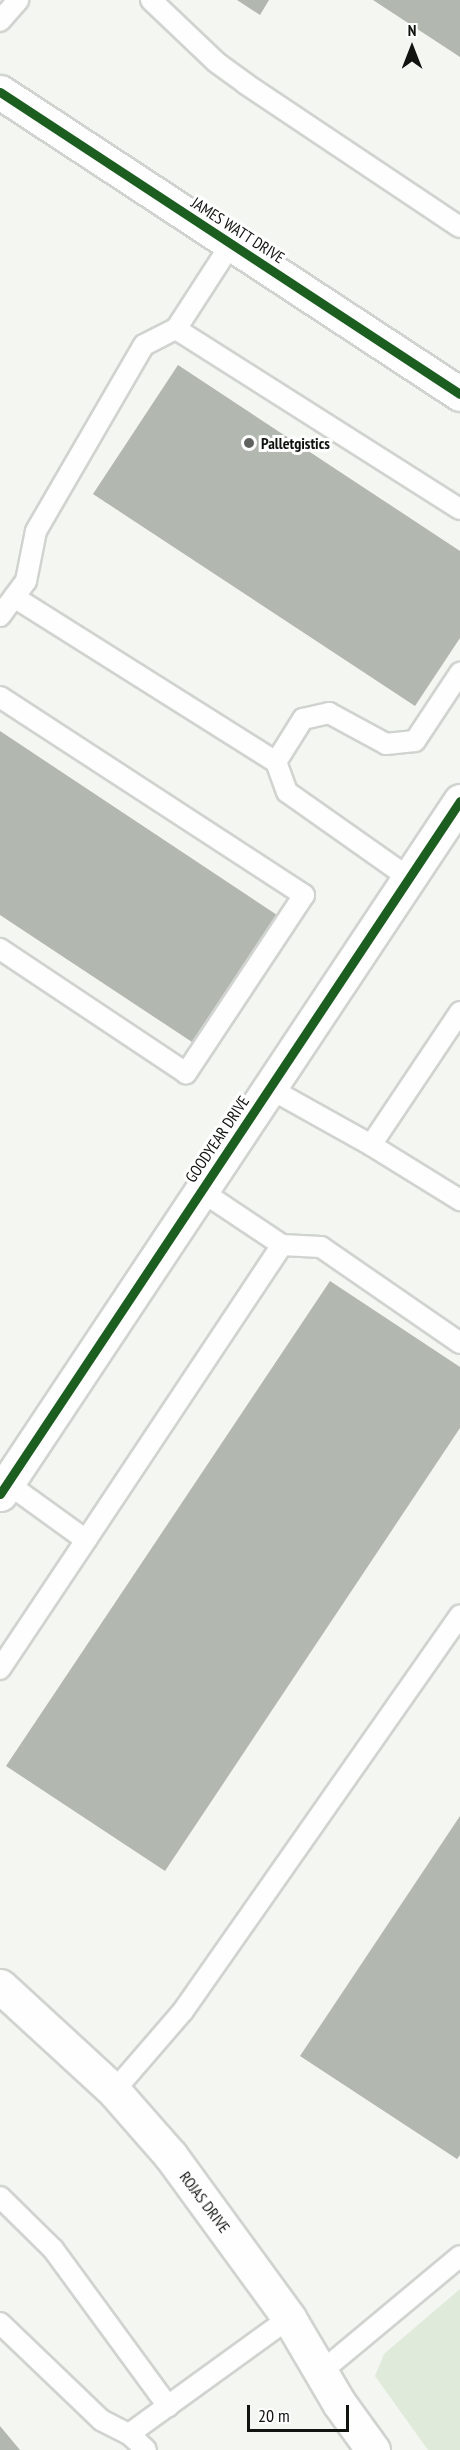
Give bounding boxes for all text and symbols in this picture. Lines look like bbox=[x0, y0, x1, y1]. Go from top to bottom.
north arrow bbox=[382, 18, 442, 78]
text: N bbox=[408, 20, 416, 40]
street label: JAMES WATT DRIVE bbox=[188, 193, 288, 267]
place label: Palletgistics bbox=[261, 433, 330, 453]
marker: Palletgistics bbox=[242, 436, 256, 450]
street label: GOODYEAR DRIVE bbox=[181, 1092, 253, 1186]
street label: ROJAS DRIVE bbox=[176, 2168, 234, 2236]
scale bar bbox=[250, 2393, 352, 2431]
text: 20 m bbox=[258, 2404, 290, 2427]

